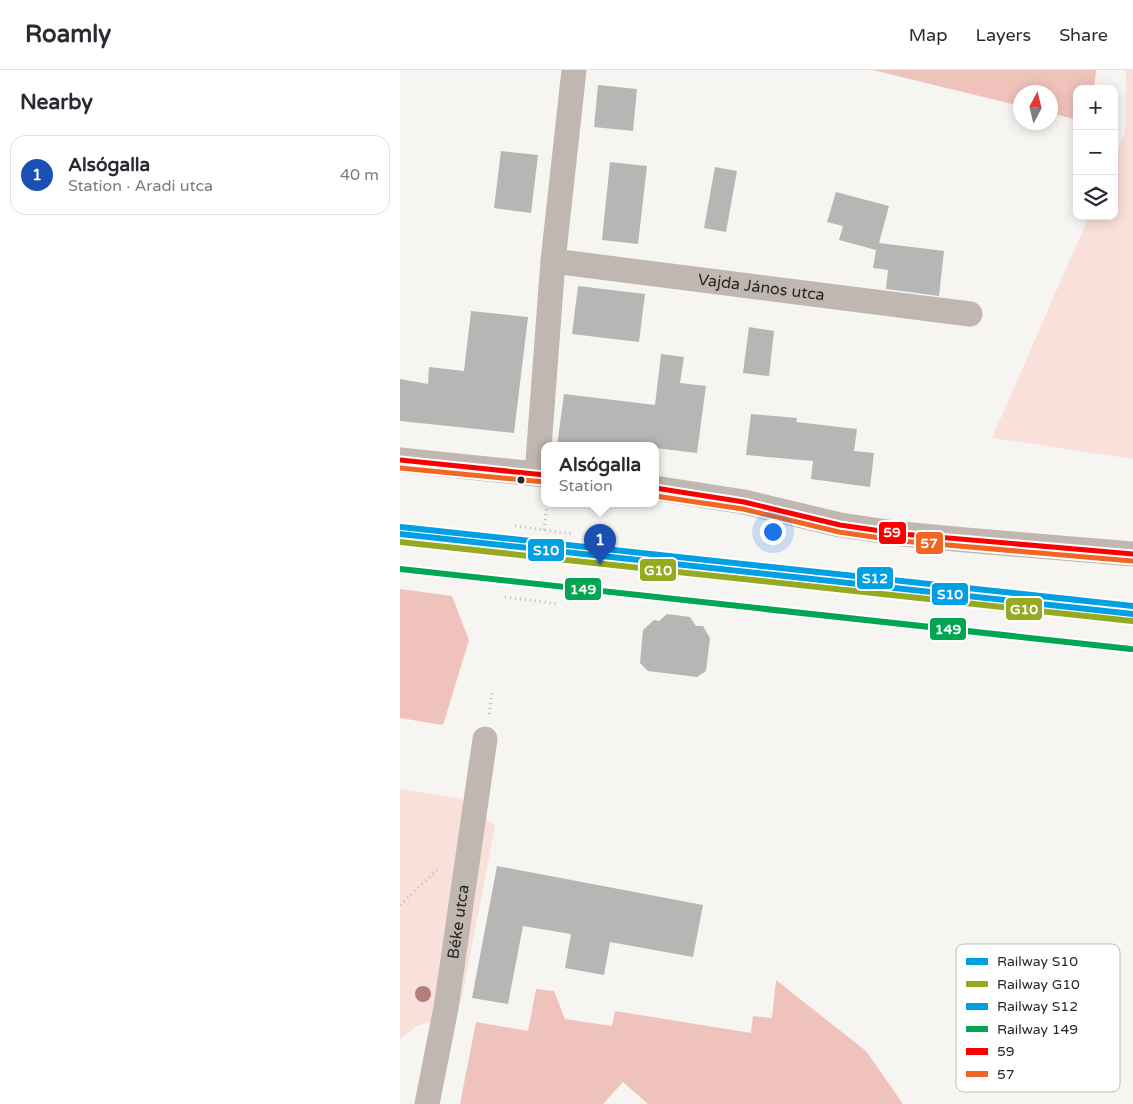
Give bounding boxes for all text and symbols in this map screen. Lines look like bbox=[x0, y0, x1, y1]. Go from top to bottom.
text: Roamly bbox=[25, 20, 111, 49]
text: Map bbox=[909, 24, 948, 46]
text: Layers bbox=[976, 24, 1031, 46]
text: Share bbox=[1059, 24, 1108, 46]
north arrow bbox=[1013, 85, 1058, 130]
map controls bbox=[1073, 85, 1118, 220]
button: + bbox=[1073, 85, 1118, 130]
text: Nearby bbox=[20, 90, 93, 115]
button: − bbox=[1073, 130, 1118, 175]
text: Alsógalla bbox=[68, 154, 150, 176]
text: 1 bbox=[32, 165, 42, 185]
text: 40 m bbox=[340, 165, 379, 185]
button: layers bbox=[1073, 175, 1118, 220]
text: Station · Aradi utca bbox=[68, 176, 213, 196]
street label: Vajda János utca bbox=[697, 270, 826, 305]
popup bbox=[541, 442, 659, 507]
text: Alsógalla bbox=[559, 454, 641, 476]
unlabelled marker bbox=[516, 475, 526, 485]
text: Station bbox=[559, 476, 613, 496]
your location bbox=[760, 519, 786, 545]
line badge: 59 bbox=[878, 521, 907, 545]
pin: 1 bbox=[584, 524, 616, 565]
text: 59 bbox=[883, 524, 901, 541]
line badge: 57 bbox=[915, 531, 944, 555]
text: 57 bbox=[920, 535, 938, 552]
line badge: S10 bbox=[527, 538, 565, 562]
text: S10 bbox=[533, 542, 559, 559]
line badge: G10 bbox=[639, 558, 677, 582]
text: G10 bbox=[644, 562, 672, 579]
line badge: S12 bbox=[856, 566, 894, 590]
text: S12 bbox=[862, 570, 888, 587]
line badge: 149 bbox=[564, 577, 602, 601]
text: 149 bbox=[570, 581, 596, 598]
line badge: S10 bbox=[931, 582, 969, 606]
text: S10 bbox=[937, 586, 963, 603]
line badge: G10 bbox=[1005, 597, 1043, 621]
text: G10 bbox=[1010, 601, 1038, 618]
line badge: 149 bbox=[929, 617, 967, 641]
text: 149 bbox=[935, 621, 961, 638]
street label: Béke utca bbox=[443, 883, 474, 960]
legend bbox=[956, 944, 1120, 1092]
text: Railway S10 bbox=[997, 953, 1078, 970]
text: Railway G10 bbox=[997, 976, 1080, 993]
text: Railway S12 bbox=[997, 998, 1078, 1015]
text: Railway 149 bbox=[997, 1021, 1078, 1038]
text: 59 bbox=[997, 1043, 1015, 1060]
text: 57 bbox=[997, 1066, 1015, 1083]

